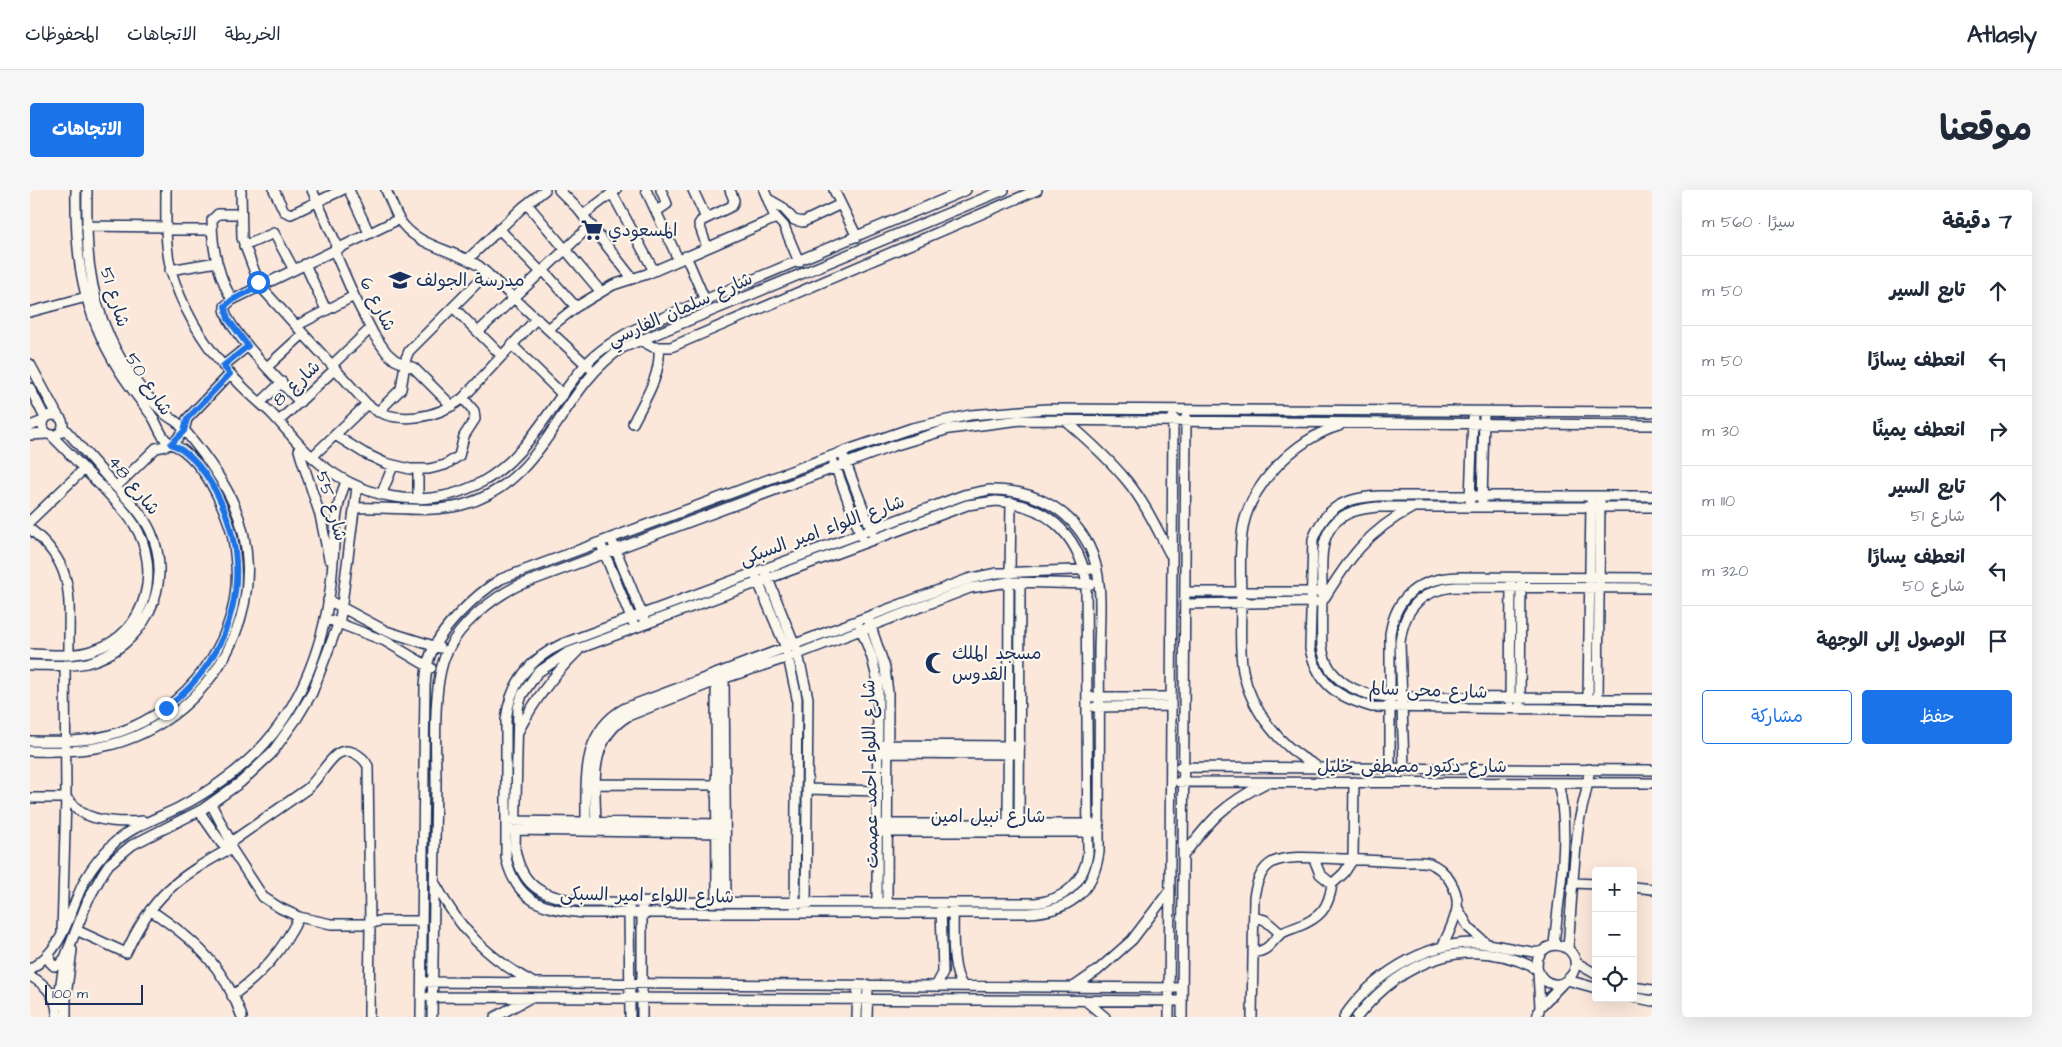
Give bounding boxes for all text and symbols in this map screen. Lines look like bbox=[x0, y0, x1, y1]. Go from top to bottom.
text: Atlasly bbox=[1967, 18, 2037, 52]
text: المحفوظات bbox=[25, 22, 99, 47]
text: الاتجاهات bbox=[127, 22, 197, 47]
text: الخريطة bbox=[225, 22, 281, 47]
button: الاتجاهات bbox=[30, 103, 144, 157]
text: موقعنا bbox=[1939, 105, 2032, 154]
text: 7 دقيقة bbox=[1942, 207, 2012, 236]
text: سيرًا · 560 m bbox=[1702, 211, 1795, 233]
supermarket icon: المسعودي bbox=[579, 217, 605, 243]
place label: المسعودي bbox=[608, 218, 678, 243]
street label: شارع 51 bbox=[94, 264, 135, 330]
street label: شارع سلمان الفارسي bbox=[604, 266, 758, 355]
school or university icon: مدرسة الجولف bbox=[387, 267, 413, 293]
place label: مدرسة الجولف bbox=[416, 268, 525, 293]
route start bbox=[247, 271, 270, 294]
street label: شارع 6 bbox=[353, 273, 402, 336]
text: تابع السير bbox=[1890, 277, 1965, 304]
icon: ahead bbox=[1984, 277, 2012, 305]
text: 50 m bbox=[1702, 280, 1742, 302]
text: انعطف يسارًا bbox=[1868, 347, 1965, 374]
icon: left bbox=[1984, 347, 2012, 375]
street label: شارع 50 bbox=[119, 348, 178, 421]
text: 50 m bbox=[1702, 350, 1742, 372]
street label: شارع 8 bbox=[267, 354, 326, 412]
text: انعطف يمينًا bbox=[1873, 417, 1965, 444]
icon: right bbox=[1984, 417, 2012, 445]
text: 30 m bbox=[1702, 420, 1739, 442]
street label: شارع 48 bbox=[102, 450, 165, 520]
street label: شارع 55 bbox=[310, 468, 353, 544]
text: تابع السير bbox=[1890, 474, 1965, 501]
icon: ahead bbox=[1984, 487, 2012, 515]
street label: شارع اللواء امير السبكى bbox=[736, 489, 908, 572]
text: 110 m bbox=[1702, 490, 1735, 512]
text: شارع 51 bbox=[1911, 505, 1965, 527]
text: انعطف يسارًا bbox=[1868, 544, 1965, 571]
icon: left bbox=[1984, 557, 2012, 585]
text: 320 m bbox=[1702, 560, 1748, 582]
text: شارع 50 bbox=[1903, 575, 1965, 597]
text: الوصول إلى الوجهة bbox=[1816, 627, 1965, 654]
icon: arrive bbox=[1984, 627, 2012, 655]
place label: مسجد الملك القدوس bbox=[952, 641, 1042, 687]
mosque icon: مسجد الملك القدوس bbox=[923, 650, 949, 676]
street label: شارع محى سالم bbox=[1368, 676, 1488, 706]
street label: شارع اللواء احمد عصمت bbox=[856, 679, 885, 869]
button: مشاركة bbox=[1702, 690, 1852, 744]
button: حفظ bbox=[1862, 690, 2012, 744]
route end bbox=[155, 697, 178, 720]
street label: شارع دكتور مصطفى خليل bbox=[1317, 754, 1507, 779]
street label: شارع نبيل امين bbox=[931, 804, 1045, 829]
map controls bbox=[1592, 867, 1637, 1002]
button: + bbox=[1592, 867, 1637, 912]
street label: شارع اللواء امير السبكى bbox=[560, 881, 734, 910]
button: − bbox=[1592, 912, 1637, 957]
button: locate bbox=[1592, 957, 1637, 1002]
scale bar bbox=[45, 982, 142, 1005]
text: 100 m bbox=[52, 984, 88, 1004]

